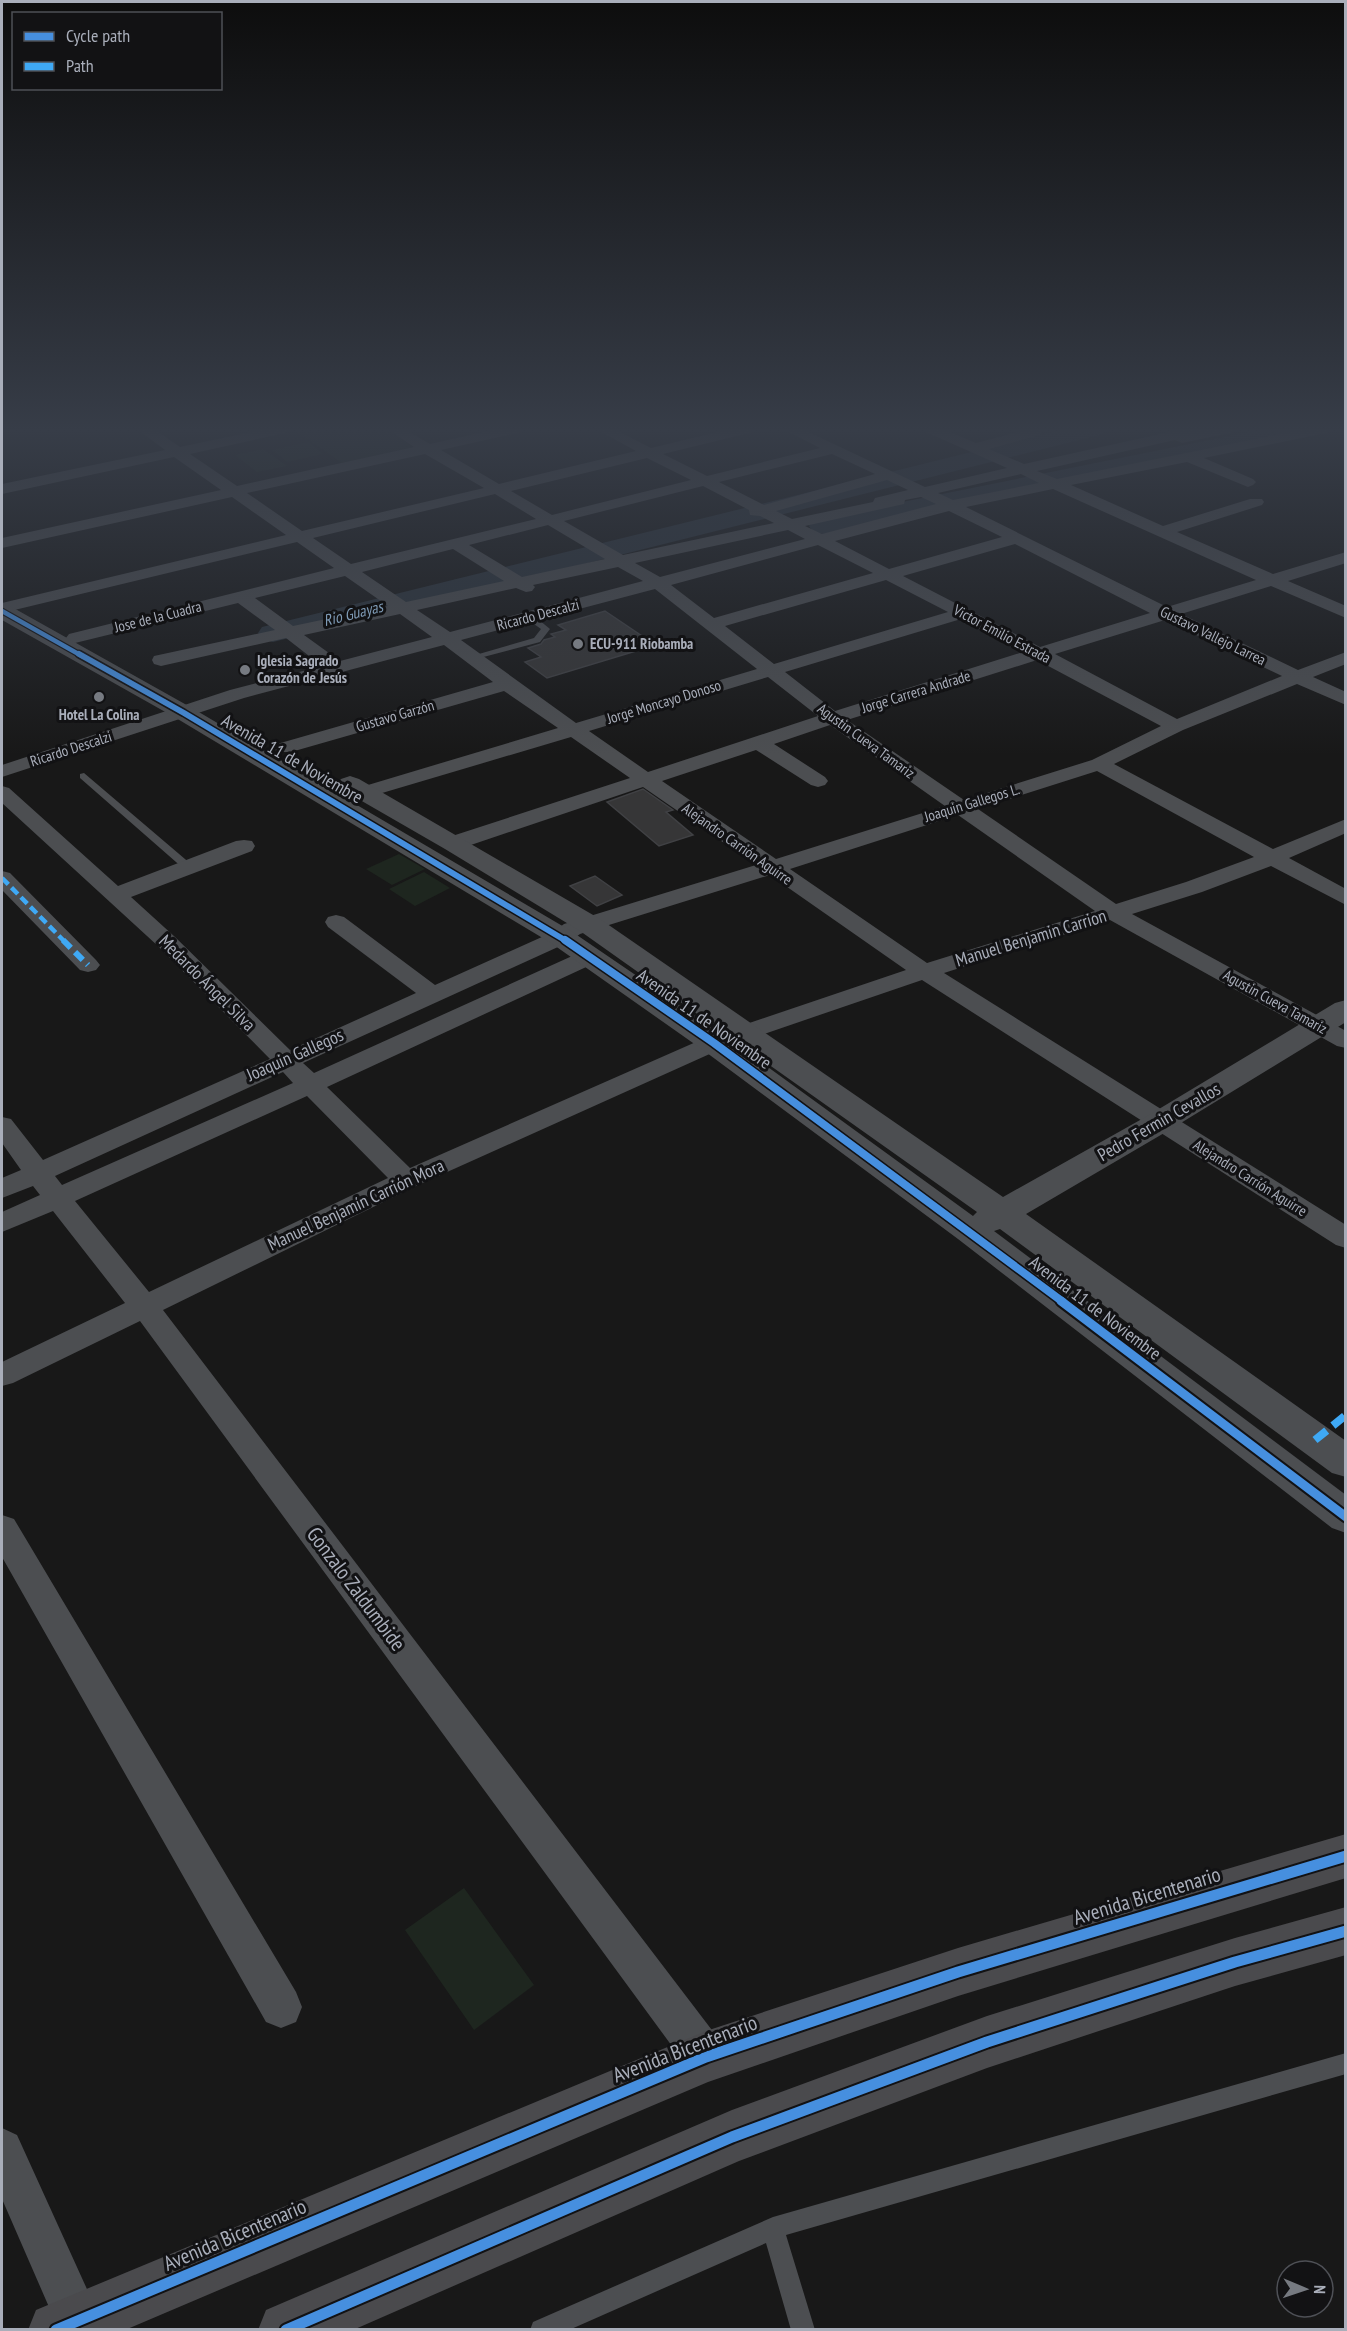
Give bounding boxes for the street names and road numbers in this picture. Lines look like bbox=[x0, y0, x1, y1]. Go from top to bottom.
street label: Ricardo Descalzi bbox=[495, 594, 581, 635]
street label: Jose de la Cuadra bbox=[111, 597, 203, 637]
street label: Victor Emilio Estrada bbox=[949, 599, 1054, 667]
street label: Gustavo Vallejo Larrea bbox=[1157, 602, 1269, 669]
street label: Jorge Carrera Andrade bbox=[858, 666, 973, 717]
street label: Jorge Moncayo Donoso bbox=[604, 675, 723, 728]
street label: Gustavo Garzón bbox=[354, 695, 436, 736]
street label: Agustin Cueva Tamariz bbox=[814, 699, 919, 782]
street label: Avenida 11 de Noviembre bbox=[217, 709, 367, 808]
street label: Ricardo Descalzi bbox=[28, 726, 114, 771]
street label: Joaquin Gallegos L. bbox=[921, 779, 1022, 826]
street label: Alejandro Carrión Aguirre bbox=[678, 798, 796, 889]
street label: Manuel Benjamin Carrion bbox=[953, 904, 1109, 971]
street label: Medardo Ángel Silva bbox=[154, 929, 261, 1036]
street label: Avenida 11 de Noviembre bbox=[632, 963, 776, 1074]
street label: Agustin Cueva Tamariz bbox=[1220, 965, 1331, 1038]
street label: Joaquin Gallegos bbox=[242, 1023, 347, 1087]
street label: Pedro Fermin Cevallos bbox=[1093, 1077, 1224, 1166]
street label: Alejandro Carrión Aguirre bbox=[1190, 1135, 1311, 1220]
street label: Manuel Benjamín Carrión Mora bbox=[264, 1154, 448, 1256]
street label: Avenida 11 de Noviembre bbox=[1025, 1250, 1166, 1365]
street label: Gonzalo Zaldumbide bbox=[301, 1521, 412, 1656]
street label: Avenida Bicentenario bbox=[1070, 1860, 1224, 1931]
street label: Avenida Bicentenario bbox=[609, 2009, 761, 2088]
street label: Avenida Bicentenario bbox=[159, 2192, 310, 2277]

